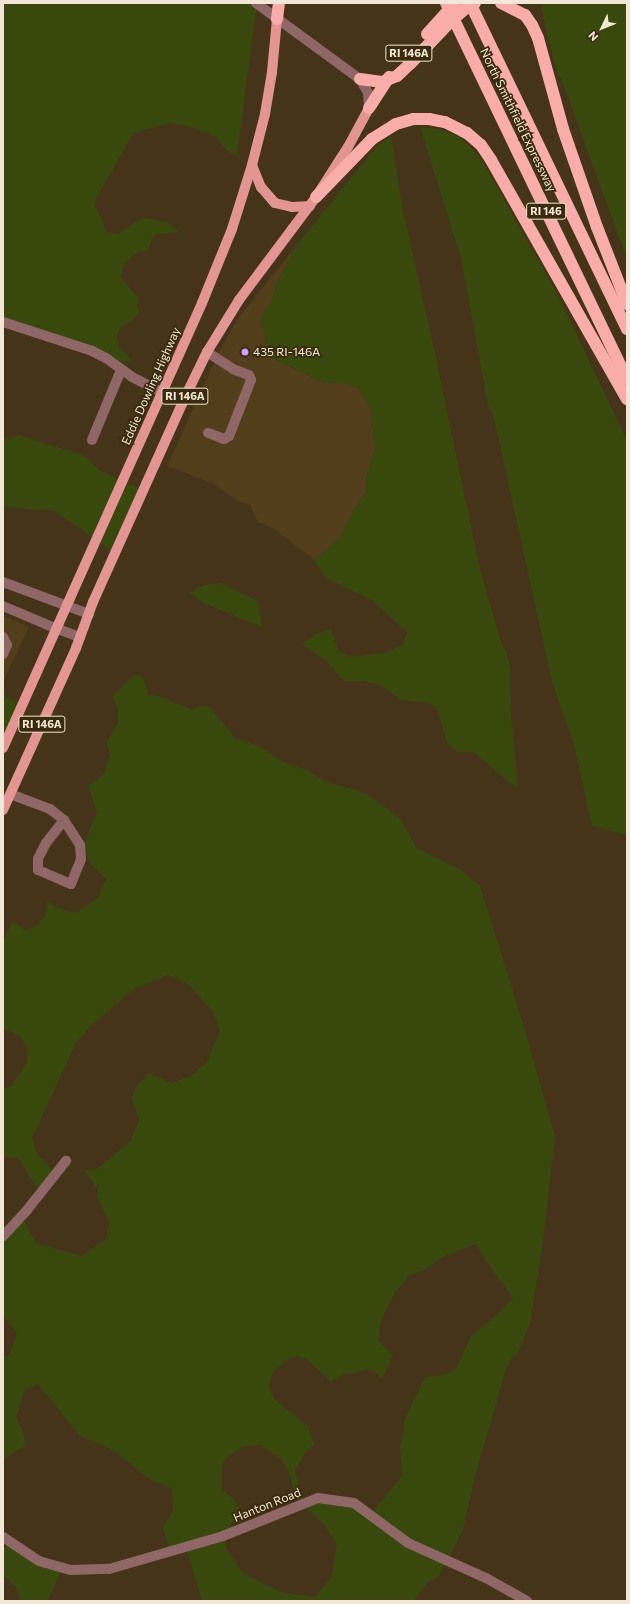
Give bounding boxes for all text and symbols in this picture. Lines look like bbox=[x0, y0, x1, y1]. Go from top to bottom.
north arrow bbox=[582, 8, 622, 48]
text: N bbox=[585, 29, 600, 44]
road number: RI 146A bbox=[385, 44, 433, 62]
street label: North Smithfield Expressway bbox=[477, 46, 559, 194]
road number: RI 146 bbox=[526, 202, 566, 220]
street label: Eddie Dowling Highway bbox=[119, 325, 183, 447]
place label: 435 RI-146A bbox=[253, 345, 320, 359]
marker: 435 RI-146A bbox=[240, 347, 250, 357]
road number: RI 146A bbox=[161, 387, 209, 405]
road number: RI 146A bbox=[18, 715, 66, 733]
street label: Hanton Road bbox=[231, 1485, 303, 1525]

